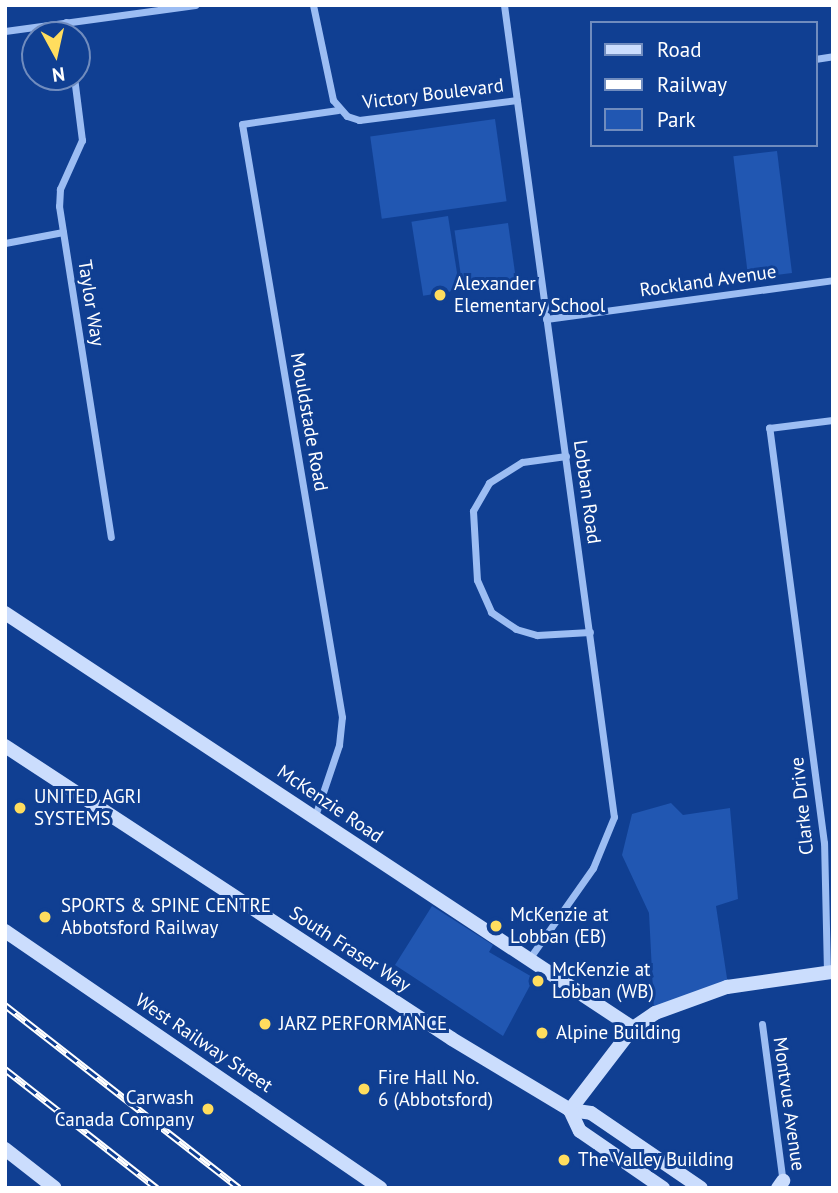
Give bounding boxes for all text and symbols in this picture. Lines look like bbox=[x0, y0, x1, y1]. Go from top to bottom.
north arrow bbox=[21, 21, 91, 91]
legend bbox=[590, 21, 817, 147]
text: Road bbox=[657, 36, 701, 63]
text: N bbox=[51, 62, 67, 88]
text: Railway bbox=[657, 71, 727, 98]
street label: Victory Boulevard bbox=[361, 74, 505, 114]
text: Park bbox=[657, 106, 696, 133]
street label: Taylor Way bbox=[73, 258, 109, 348]
street label: Rockland Avenue bbox=[638, 260, 778, 302]
place label: Alexander Elementary School bbox=[454, 273, 606, 317]
marker: Alexander Elementary School bbox=[432, 287, 448, 303]
street label: Mouldstade Road bbox=[286, 351, 332, 493]
street label: Lobban Road bbox=[568, 439, 606, 545]
street label: Clarke Drive bbox=[786, 756, 818, 856]
street label: McKenzie Road bbox=[273, 760, 387, 848]
place label: UNITED AGRI SYSTEMS bbox=[34, 786, 142, 830]
marker: UNITED AGRI SYSTEMS bbox=[12, 800, 28, 816]
place label: SPORTS & SPINE CENTRE Abbotsford Railway bbox=[61, 895, 271, 939]
street label: South Fraser Way bbox=[285, 901, 415, 997]
place label: McKenzie at Lobban (EB) bbox=[510, 904, 608, 948]
marker: SPORTS & SPINE CENTRE Abbotsford Railway bbox=[35, 907, 55, 927]
marker: McKenzie at Lobban (EB) bbox=[488, 918, 504, 934]
place label: McKenzie at Lobban (WB) bbox=[552, 959, 654, 1003]
marker: McKenzie at Lobban (WB) bbox=[530, 973, 546, 989]
street label: West Railway Street bbox=[131, 989, 277, 1097]
place label: JARZ PERFORMANCE bbox=[279, 1013, 448, 1035]
marker: JARZ PERFORMANCE bbox=[257, 1016, 273, 1032]
place label: Alpine Building bbox=[556, 1022, 681, 1044]
marker: Alpine Building bbox=[534, 1025, 550, 1041]
street label: Montvue Avenue bbox=[768, 1035, 810, 1173]
place label: Fire Hall No. 6 (Abbotsford) bbox=[378, 1067, 493, 1111]
marker: Fire Hall No. 6 (Abbotsford) bbox=[356, 1081, 372, 1097]
place label: Carwash Canada Company bbox=[55, 1087, 194, 1131]
marker: Carwash Canada Company bbox=[200, 1101, 216, 1117]
place label: The Valley Building bbox=[578, 1149, 735, 1171]
marker: The Valley Building bbox=[556, 1152, 572, 1168]

